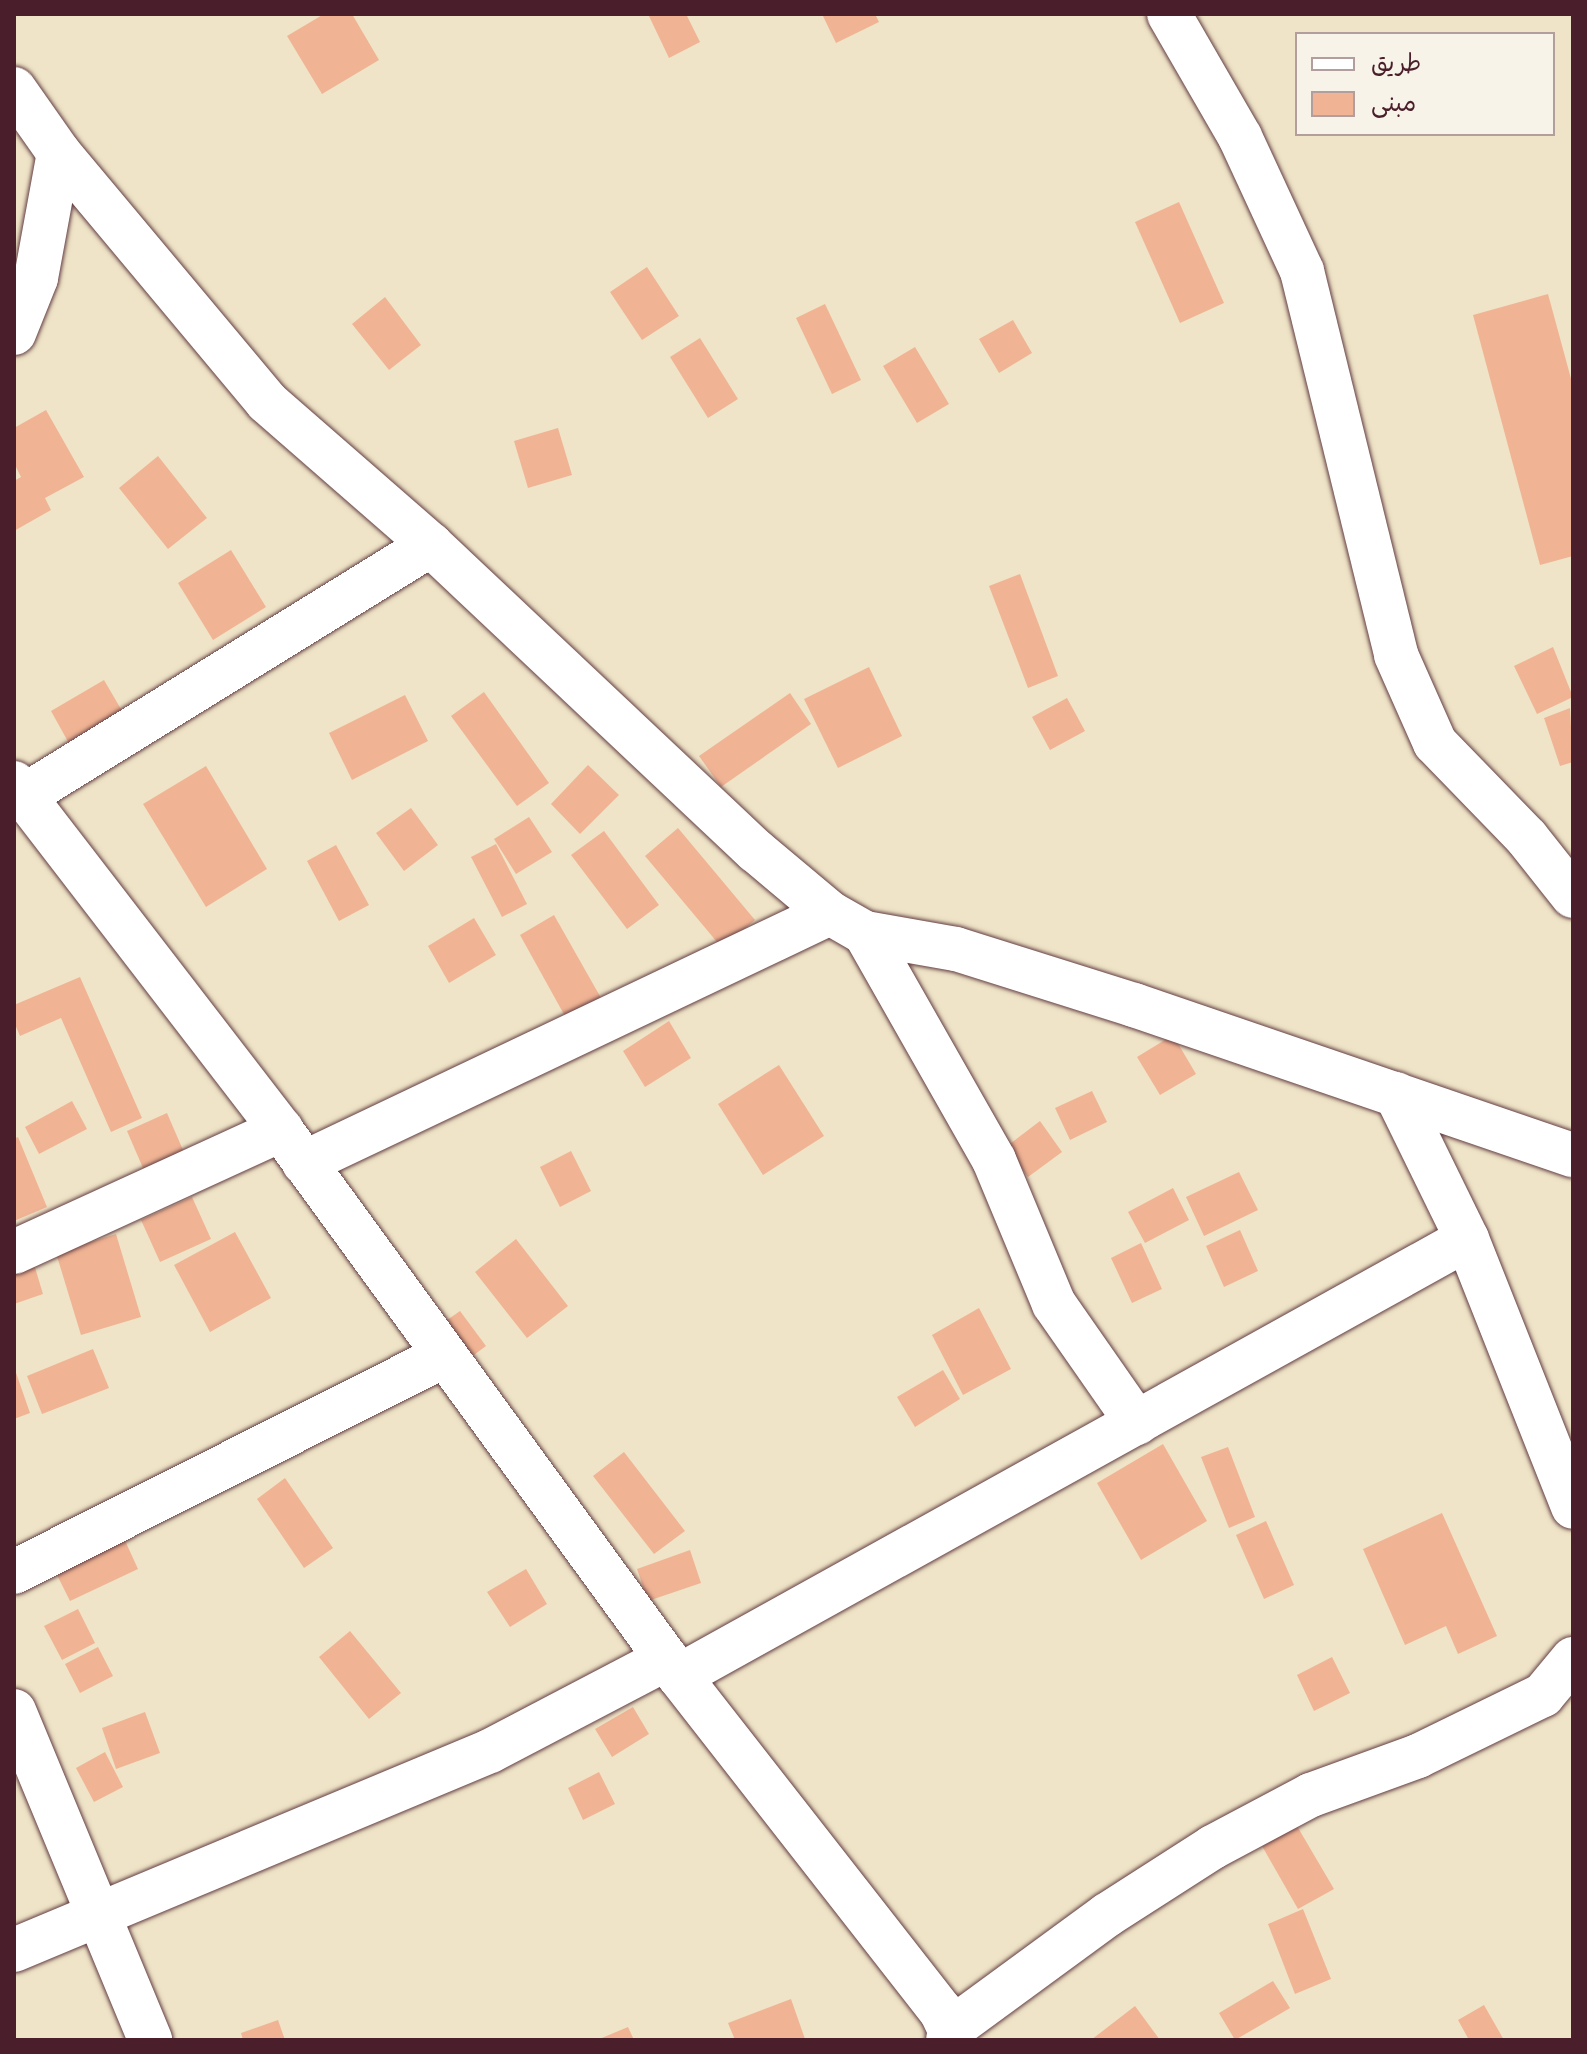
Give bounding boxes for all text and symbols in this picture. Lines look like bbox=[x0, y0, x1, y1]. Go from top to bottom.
legend bbox=[1295, 32, 1555, 136]
text: طريق bbox=[1371, 46, 1421, 77]
text: مبنى bbox=[1371, 86, 1416, 117]

